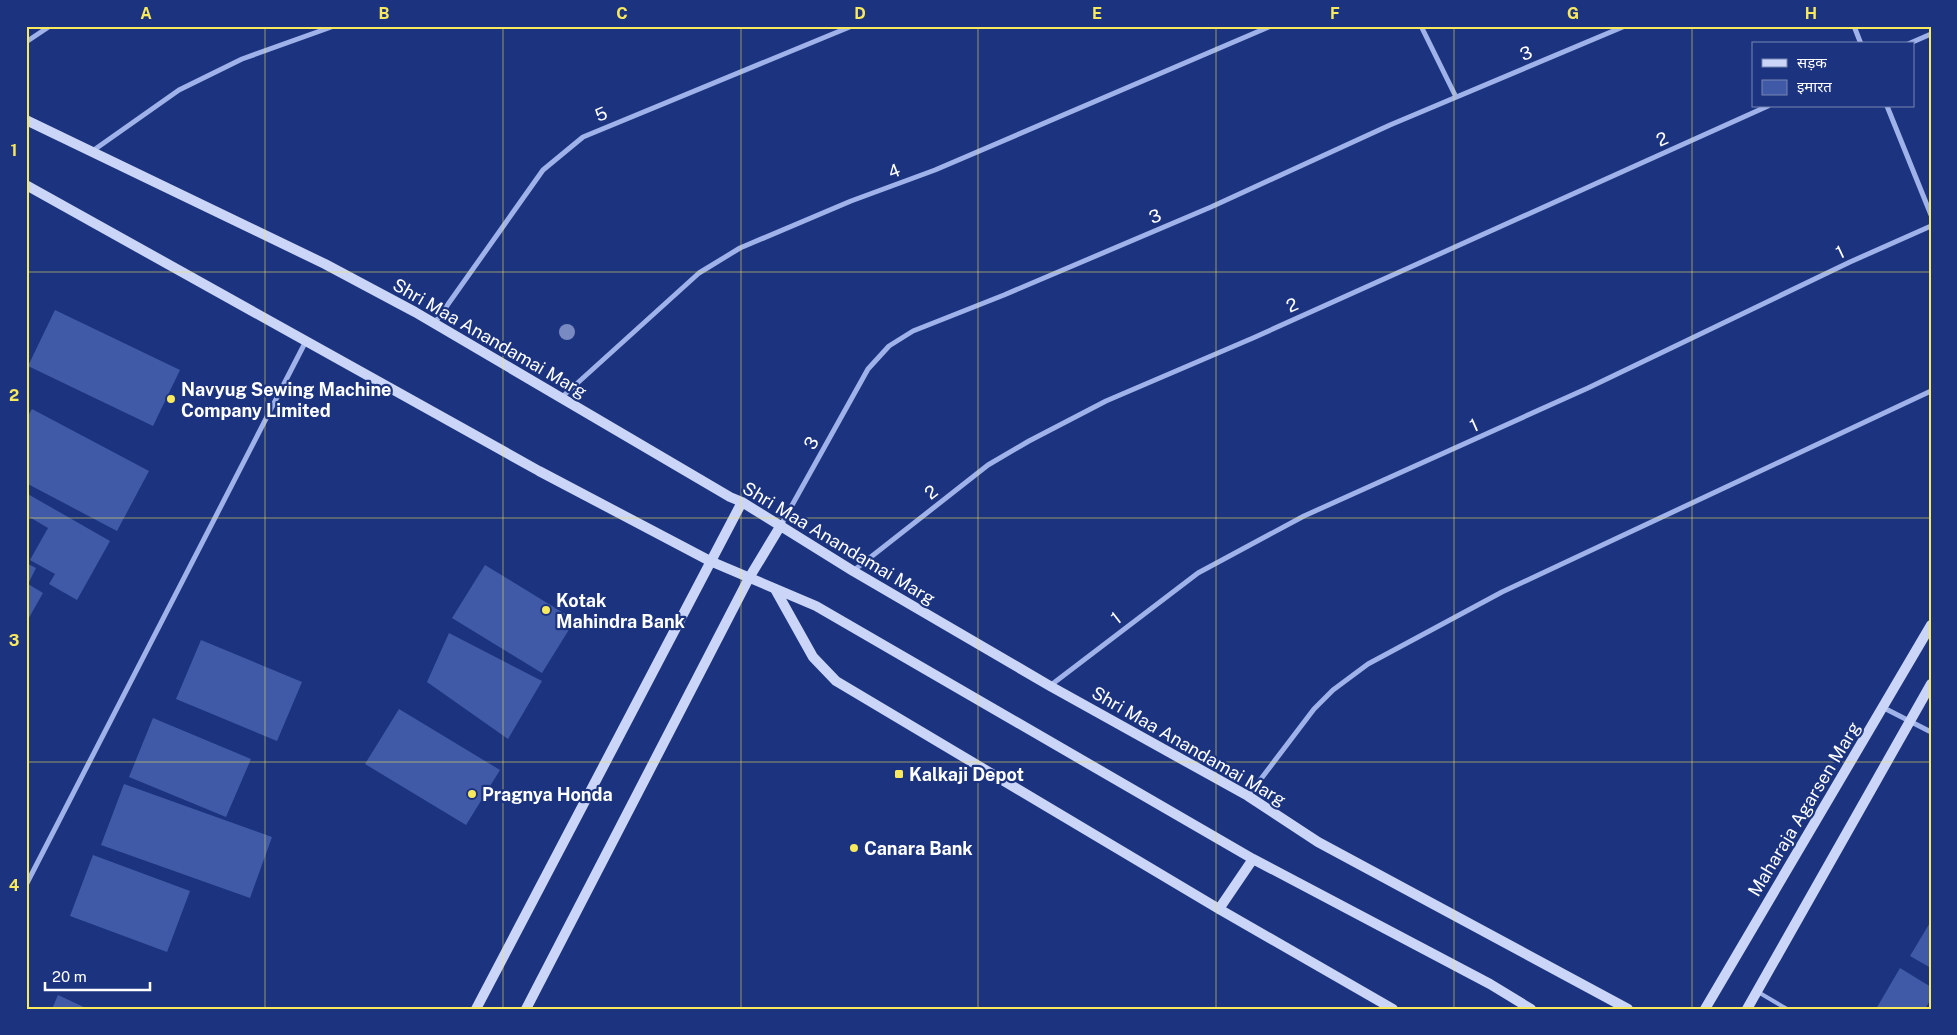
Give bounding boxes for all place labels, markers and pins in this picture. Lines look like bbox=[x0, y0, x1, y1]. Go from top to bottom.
place label: Navyug Sewing Machine Company Limited bbox=[181, 379, 391, 421]
marker: Navyug Sewing Machine Company Limited bbox=[165, 393, 177, 405]
place label: Kotak Mahindra Bank bbox=[556, 590, 686, 632]
marker: Kotak Mahindra Bank bbox=[540, 604, 552, 616]
place label: Kalkaji Depot bbox=[909, 764, 1024, 785]
marker: Kalkaji Depot bbox=[893, 768, 905, 780]
place label: Pragnya Honda bbox=[482, 784, 613, 805]
marker: Pragnya Honda bbox=[466, 788, 478, 800]
place label: Canara Bank bbox=[864, 838, 973, 859]
marker: Canara Bank bbox=[848, 842, 860, 854]

